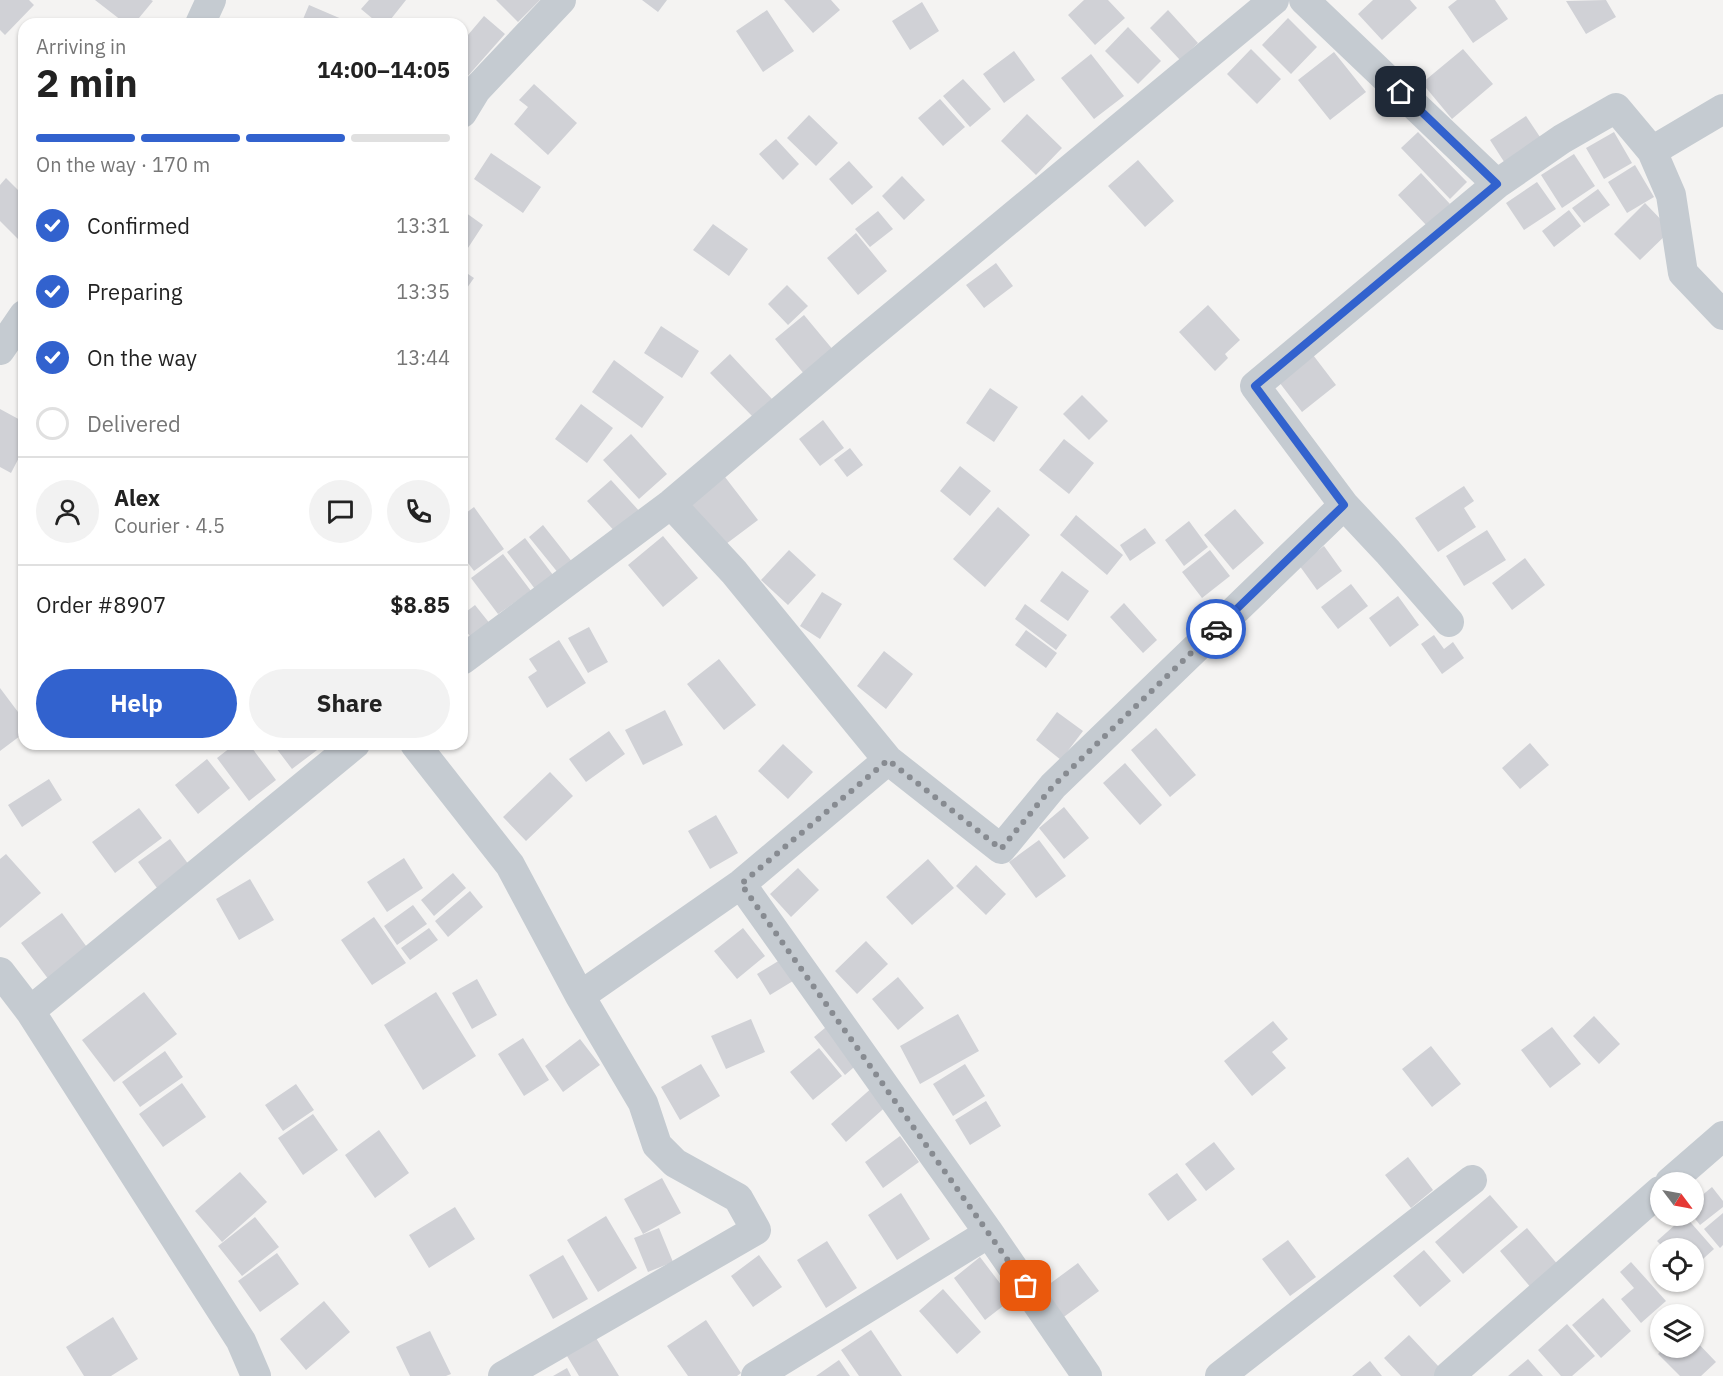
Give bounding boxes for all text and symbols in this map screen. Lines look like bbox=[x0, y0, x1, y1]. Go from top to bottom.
text: Arriving in bbox=[36, 33, 126, 60]
text: 14:00–14:05 bbox=[317, 55, 450, 84]
text: 2 min bbox=[36, 57, 138, 108]
pin bbox=[1375, 66, 1426, 117]
icon: home bbox=[1384, 75, 1417, 108]
text: On the way · 170 m bbox=[36, 151, 210, 178]
icon: check bbox=[36, 209, 69, 242]
text: Confirmed bbox=[87, 211, 190, 240]
text: 13:31 bbox=[396, 212, 450, 239]
icon: check bbox=[36, 275, 69, 308]
text: Preparing bbox=[87, 277, 182, 306]
text: 13:35 bbox=[396, 278, 450, 305]
icon: check bbox=[36, 341, 69, 374]
text: On the way bbox=[87, 343, 197, 372]
text: 13:44 bbox=[396, 344, 450, 371]
text: Delivered bbox=[87, 409, 181, 438]
button: person bbox=[36, 480, 99, 543]
button: chat bbox=[309, 480, 372, 543]
button: phone bbox=[387, 480, 450, 543]
text: Alex bbox=[114, 483, 160, 512]
text: Courier · 4.5 bbox=[114, 512, 225, 539]
text: Order #8907 bbox=[36, 590, 166, 619]
text: $8.85 bbox=[390, 590, 450, 619]
courier bbox=[1186, 599, 1246, 659]
icon: car bbox=[1200, 613, 1233, 646]
button: Help bbox=[36, 669, 237, 738]
button: Share bbox=[249, 669, 450, 738]
north arrow bbox=[1650, 1172, 1704, 1226]
map controls bbox=[1650, 1172, 1704, 1358]
button: locate bbox=[1650, 1238, 1704, 1292]
pin bbox=[1000, 1260, 1051, 1311]
icon: bag bbox=[1009, 1269, 1042, 1302]
button: layers bbox=[1650, 1304, 1704, 1358]

